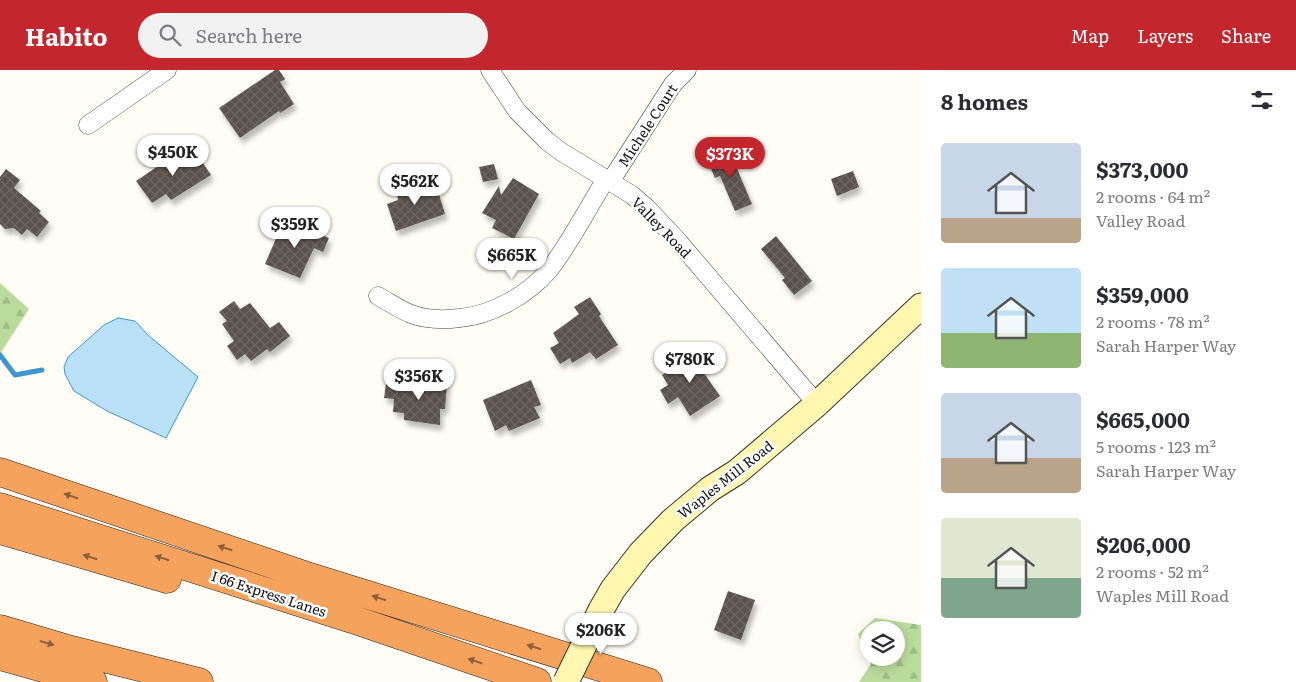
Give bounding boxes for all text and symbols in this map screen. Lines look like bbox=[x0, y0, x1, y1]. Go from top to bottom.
search box bbox=[138, 13, 488, 58]
text: Habito bbox=[25, 18, 108, 53]
icon: search bbox=[156, 21, 184, 49]
text: Search here bbox=[196, 21, 302, 49]
text: Map bbox=[1071, 22, 1109, 49]
text: Layers bbox=[1137, 22, 1193, 49]
text: Share bbox=[1221, 22, 1271, 49]
street label: Michele Court bbox=[613, 79, 682, 170]
text: 8 homes bbox=[941, 85, 1028, 116]
icon: filters bbox=[1248, 86, 1276, 114]
pin: $450K bbox=[138, 134, 208, 177]
pin: $373K bbox=[695, 136, 765, 179]
text: $450K bbox=[148, 139, 198, 163]
text: $373K bbox=[706, 141, 754, 165]
text: $373,000 bbox=[1096, 153, 1188, 184]
icon: home bbox=[981, 163, 1041, 223]
pin: $562K bbox=[380, 164, 450, 206]
text: $562K bbox=[391, 168, 439, 192]
text: 2 rooms · 64 m² bbox=[1096, 184, 1210, 208]
street label: Valley Road bbox=[628, 192, 697, 262]
pin: $359K bbox=[260, 206, 330, 249]
text: Valley Road bbox=[1096, 208, 1185, 232]
text: $359K bbox=[271, 211, 319, 235]
pin: $665K bbox=[477, 238, 547, 280]
text: $665K bbox=[487, 242, 537, 266]
text: $359,000 bbox=[1096, 278, 1189, 309]
icon: home bbox=[981, 288, 1041, 348]
text: 2 rooms · 78 m² bbox=[1096, 309, 1210, 333]
text: Sarah Harper Way bbox=[1096, 333, 1236, 357]
pin: $780K bbox=[655, 342, 725, 384]
text: $780K bbox=[665, 346, 715, 370]
pin: $356K bbox=[384, 358, 454, 401]
text: $356K bbox=[395, 363, 443, 387]
text: $665,000 bbox=[1096, 403, 1190, 434]
icon: home bbox=[981, 413, 1041, 473]
text: 5 rooms · 123 m² bbox=[1096, 434, 1216, 458]
street label: Waples Mill Road bbox=[673, 435, 777, 523]
text: Sarah Harper Way bbox=[1096, 458, 1236, 482]
one-way arrow bbox=[63, 492, 78, 500]
text: $206,000 bbox=[1096, 528, 1191, 559]
icon: home bbox=[981, 538, 1041, 598]
one-way arrow bbox=[217, 544, 232, 551]
one-way arrow bbox=[83, 552, 98, 560]
one-way arrow bbox=[154, 554, 169, 562]
text: 2 rooms · 52 m² bbox=[1096, 559, 1209, 583]
street label: I 66 Express Lanes bbox=[209, 565, 329, 621]
text: Waples Mill Road bbox=[1096, 583, 1229, 607]
one-way arrow bbox=[372, 594, 387, 601]
pin: $206K bbox=[566, 612, 636, 655]
text: $206K bbox=[576, 617, 626, 641]
map controls bbox=[860, 621, 905, 666]
button: layers bbox=[860, 621, 905, 666]
one-way arrow bbox=[39, 639, 54, 647]
one-way arrow bbox=[527, 642, 542, 650]
one-way arrow bbox=[467, 657, 482, 664]

